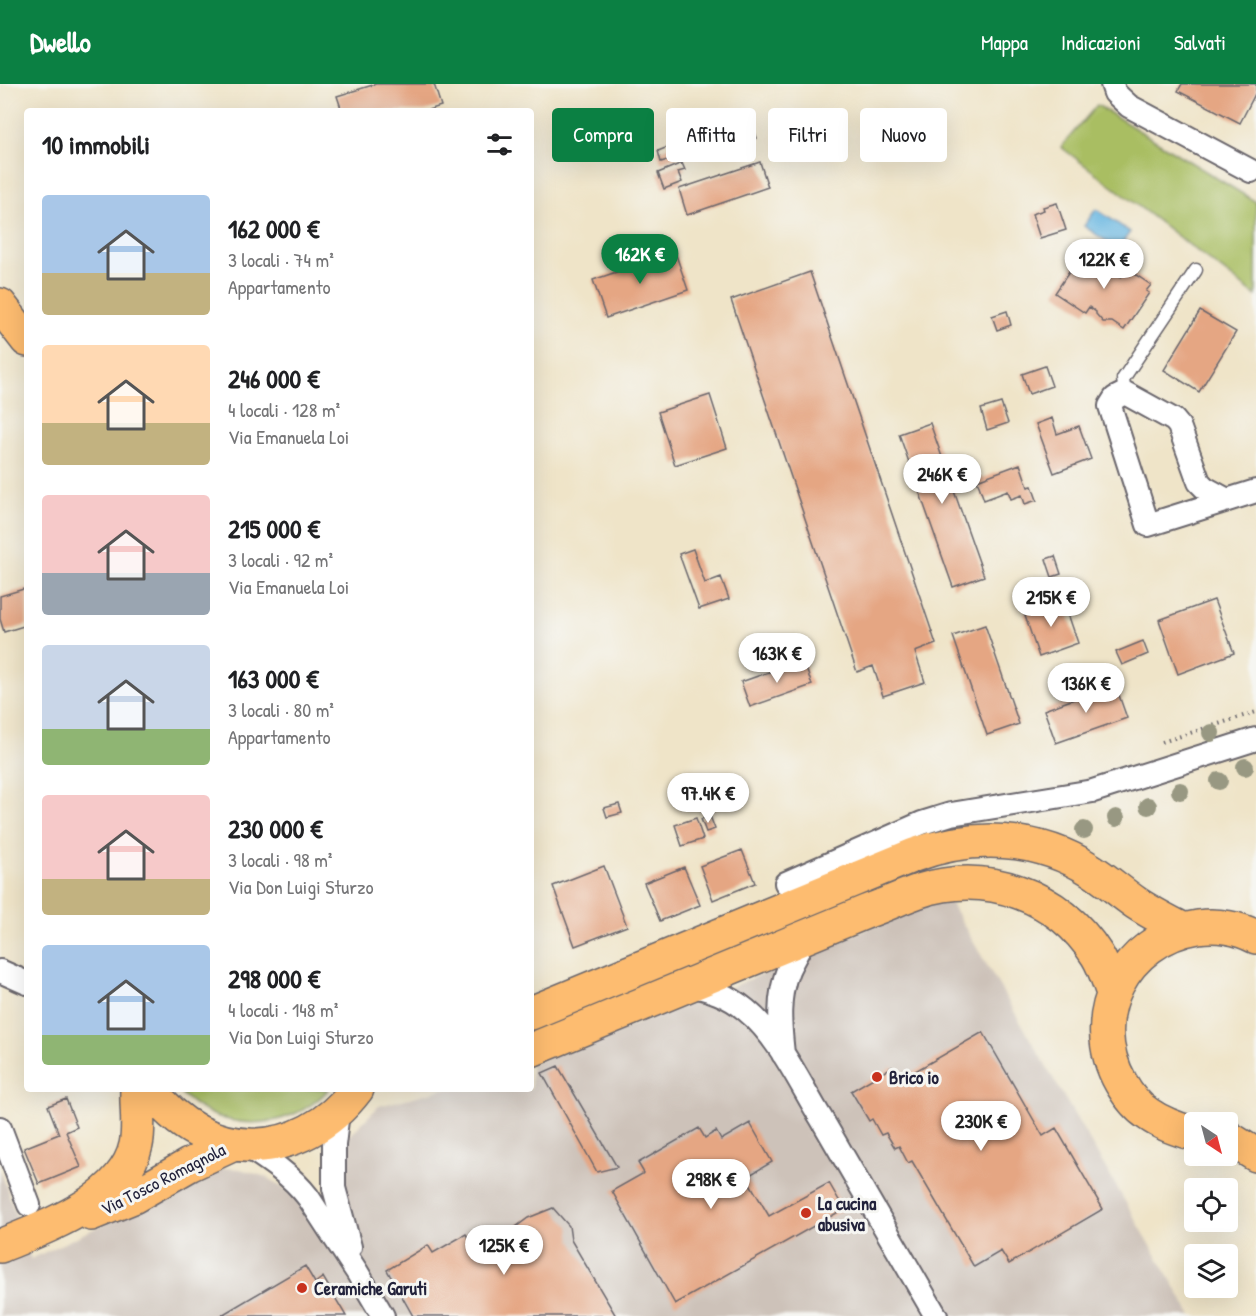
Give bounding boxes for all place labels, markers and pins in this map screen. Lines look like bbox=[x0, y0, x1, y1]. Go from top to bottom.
pin: 162K € bbox=[591, 234, 689, 285]
pin: 122K € bbox=[1055, 239, 1153, 290]
pin: 246K € bbox=[893, 454, 991, 505]
pin: 215K € bbox=[1002, 577, 1100, 628]
pin: 163K € bbox=[728, 633, 826, 684]
pin: 136K € bbox=[1037, 663, 1135, 714]
pin: 97.4K € bbox=[653, 773, 763, 824]
place label: Brico io bbox=[889, 1065, 939, 1090]
marker: Brico io bbox=[870, 1070, 884, 1084]
pin: 230K € bbox=[932, 1101, 1030, 1152]
pin: 298K € bbox=[662, 1159, 760, 1210]
place label: La cucina abusiva bbox=[818, 1191, 877, 1237]
marker: La cucina abusiva bbox=[799, 1206, 813, 1220]
pin: 125K € bbox=[455, 1225, 553, 1276]
place label: Ceramiche Garuti bbox=[314, 1276, 427, 1301]
marker: Ceramiche Garuti bbox=[295, 1281, 309, 1295]

